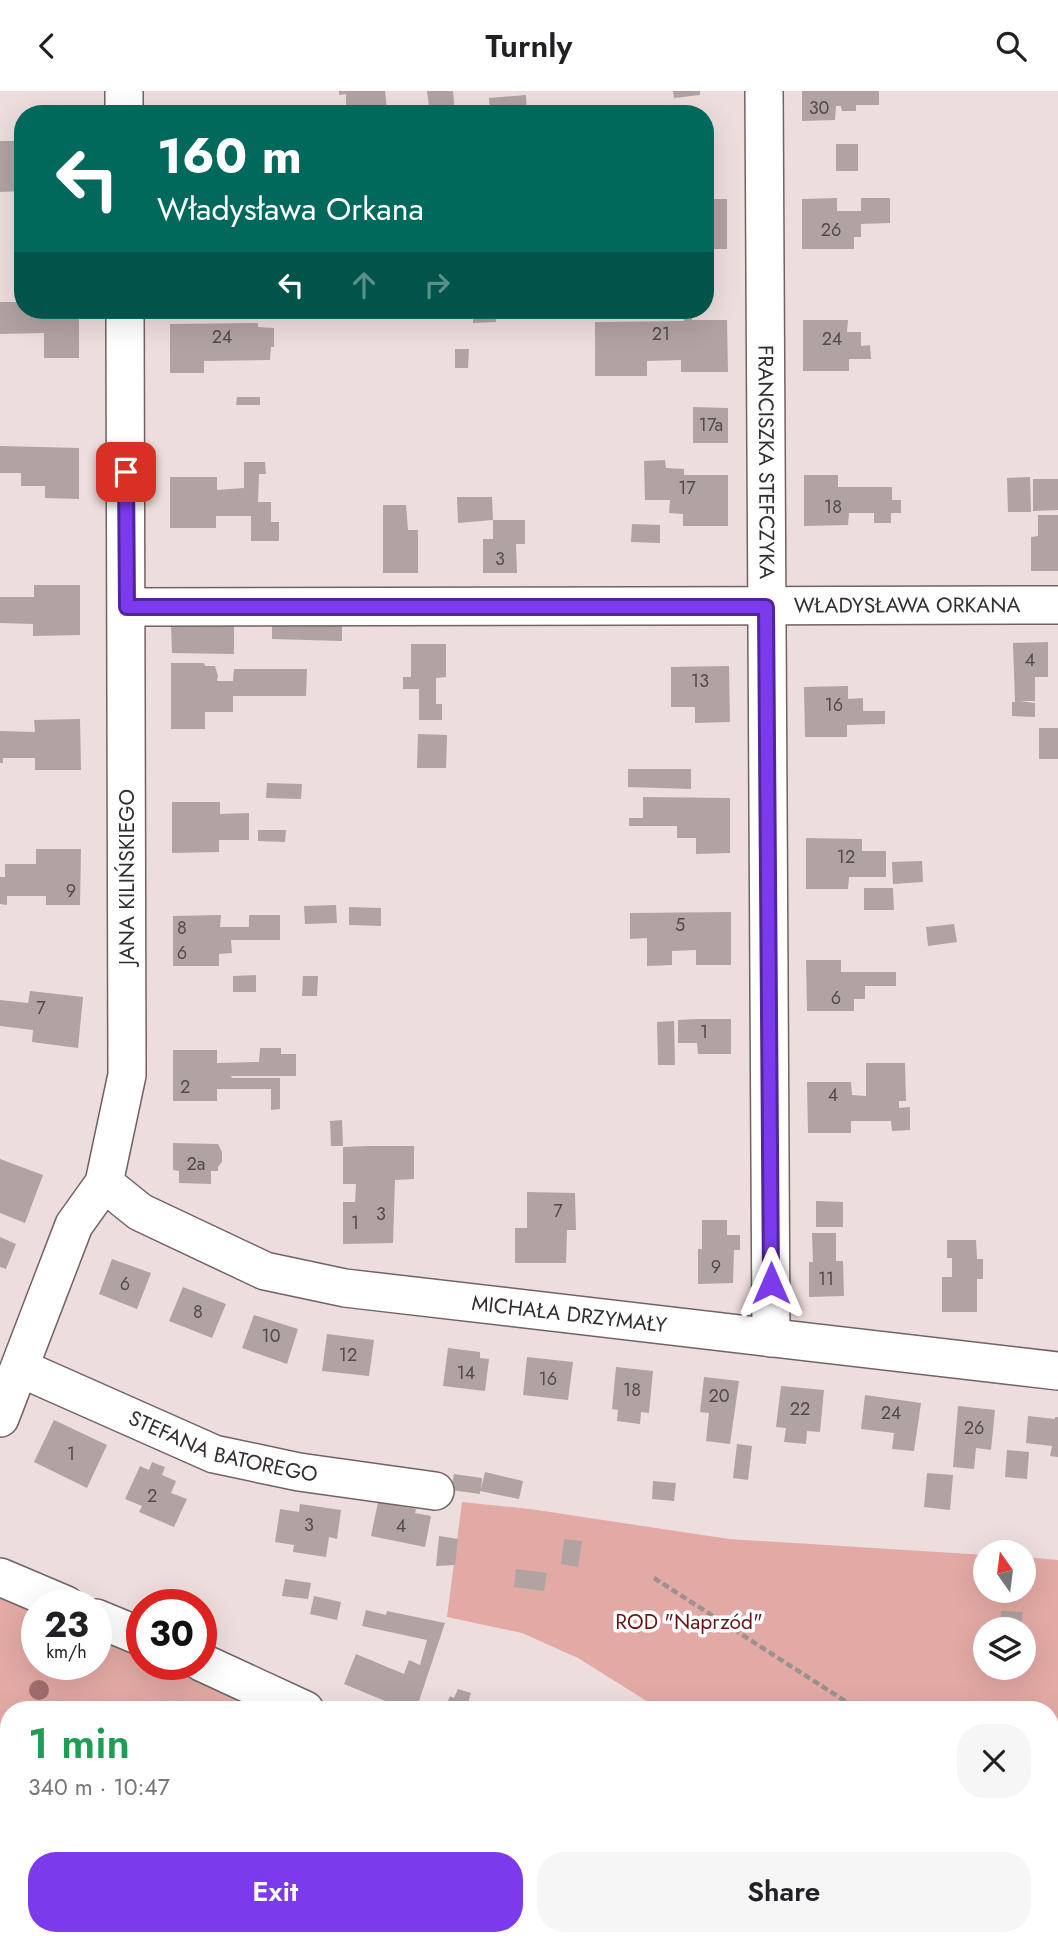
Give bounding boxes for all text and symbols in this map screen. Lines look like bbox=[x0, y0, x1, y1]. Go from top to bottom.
text: Turnly bbox=[486, 23, 572, 69]
icon: back bbox=[28, 27, 66, 65]
icon: search bbox=[992, 27, 1030, 65]
house number: 30 bbox=[809, 95, 830, 121]
text: 160 m bbox=[157, 121, 302, 191]
icon: left bbox=[42, 133, 133, 224]
text: Władysława Orkana bbox=[157, 186, 424, 232]
house number: 26 bbox=[821, 217, 841, 243]
icon: left bbox=[272, 266, 310, 304]
icon: ahead bbox=[345, 266, 383, 304]
icon: right bbox=[418, 266, 456, 304]
house number: 21 bbox=[652, 321, 670, 347]
house number: 24 bbox=[212, 324, 232, 350]
house number: 24 bbox=[822, 326, 842, 352]
street label: FRANCISZKA STEFCZYKA bbox=[750, 345, 782, 579]
house number: 17a bbox=[699, 412, 723, 438]
pin bbox=[96, 442, 156, 502]
icon: arrive bbox=[107, 453, 145, 491]
house number: 17 bbox=[678, 475, 696, 501]
house number: 18 bbox=[824, 494, 842, 520]
house number: 3 bbox=[495, 546, 505, 572]
street label: WŁADYSŁAWA ORKANA bbox=[794, 590, 1021, 621]
house number: 4 bbox=[1025, 647, 1035, 673]
house number: 13 bbox=[691, 668, 709, 694]
house number: 16 bbox=[825, 692, 843, 718]
street label: JANA KILIŃSKIEGO bbox=[112, 789, 142, 968]
house number: 12 bbox=[837, 844, 855, 870]
house number: 9 bbox=[66, 878, 76, 904]
house number: 5 bbox=[675, 912, 685, 938]
house number: 8 bbox=[177, 915, 187, 941]
house number: 6 bbox=[177, 940, 187, 966]
house number: 6 bbox=[831, 985, 841, 1011]
house number: 7 bbox=[36, 995, 46, 1021]
house number: 1 bbox=[700, 1019, 708, 1045]
house number: 2 bbox=[180, 1074, 190, 1100]
house number: 4 bbox=[828, 1082, 838, 1108]
house number: 2a bbox=[187, 1151, 205, 1177]
house number: 7 bbox=[553, 1198, 563, 1224]
house number: 3 bbox=[376, 1201, 386, 1227]
house number: 1 bbox=[351, 1210, 359, 1236]
position arrow bbox=[734, 1246, 808, 1320]
house number: 9 bbox=[711, 1254, 721, 1280]
house number: 11 bbox=[818, 1266, 834, 1292]
house number: 6 bbox=[120, 1271, 130, 1297]
street label: MICHAŁA DRZYMAŁY bbox=[470, 1288, 669, 1340]
house number: 8 bbox=[193, 1299, 203, 1325]
house number: 10 bbox=[262, 1323, 281, 1349]
house number: 12 bbox=[339, 1342, 357, 1368]
house number: 14 bbox=[457, 1360, 475, 1386]
house number: 16 bbox=[539, 1366, 557, 1392]
house number: 18 bbox=[623, 1377, 641, 1403]
house number: 20 bbox=[708, 1383, 730, 1409]
house number: 22 bbox=[790, 1396, 810, 1422]
house number: 24 bbox=[881, 1400, 901, 1426]
street label: STEFANA BATOREGO bbox=[124, 1403, 320, 1489]
house number: 26 bbox=[964, 1415, 984, 1441]
house number: 1 bbox=[67, 1441, 75, 1467]
house number: 2 bbox=[147, 1483, 157, 1509]
house number: 3 bbox=[304, 1512, 314, 1538]
house number: 4 bbox=[396, 1513, 406, 1539]
north arrow bbox=[973, 1540, 1036, 1603]
map controls bbox=[973, 1540, 1036, 1680]
speed limit sign: 30 bbox=[126, 1589, 217, 1680]
text: 23 bbox=[44, 1600, 89, 1650]
park label: ROD "Naprzód" bbox=[615, 1607, 763, 1637]
button: layers bbox=[973, 1617, 1036, 1680]
text: km/h bbox=[46, 1639, 87, 1665]
text: 1 min bbox=[28, 1713, 130, 1774]
button: close bbox=[957, 1724, 1031, 1798]
text: 340 m · 10:47 bbox=[28, 1770, 170, 1804]
button: Exit bbox=[28, 1852, 523, 1932]
button: Share bbox=[537, 1852, 1031, 1932]

